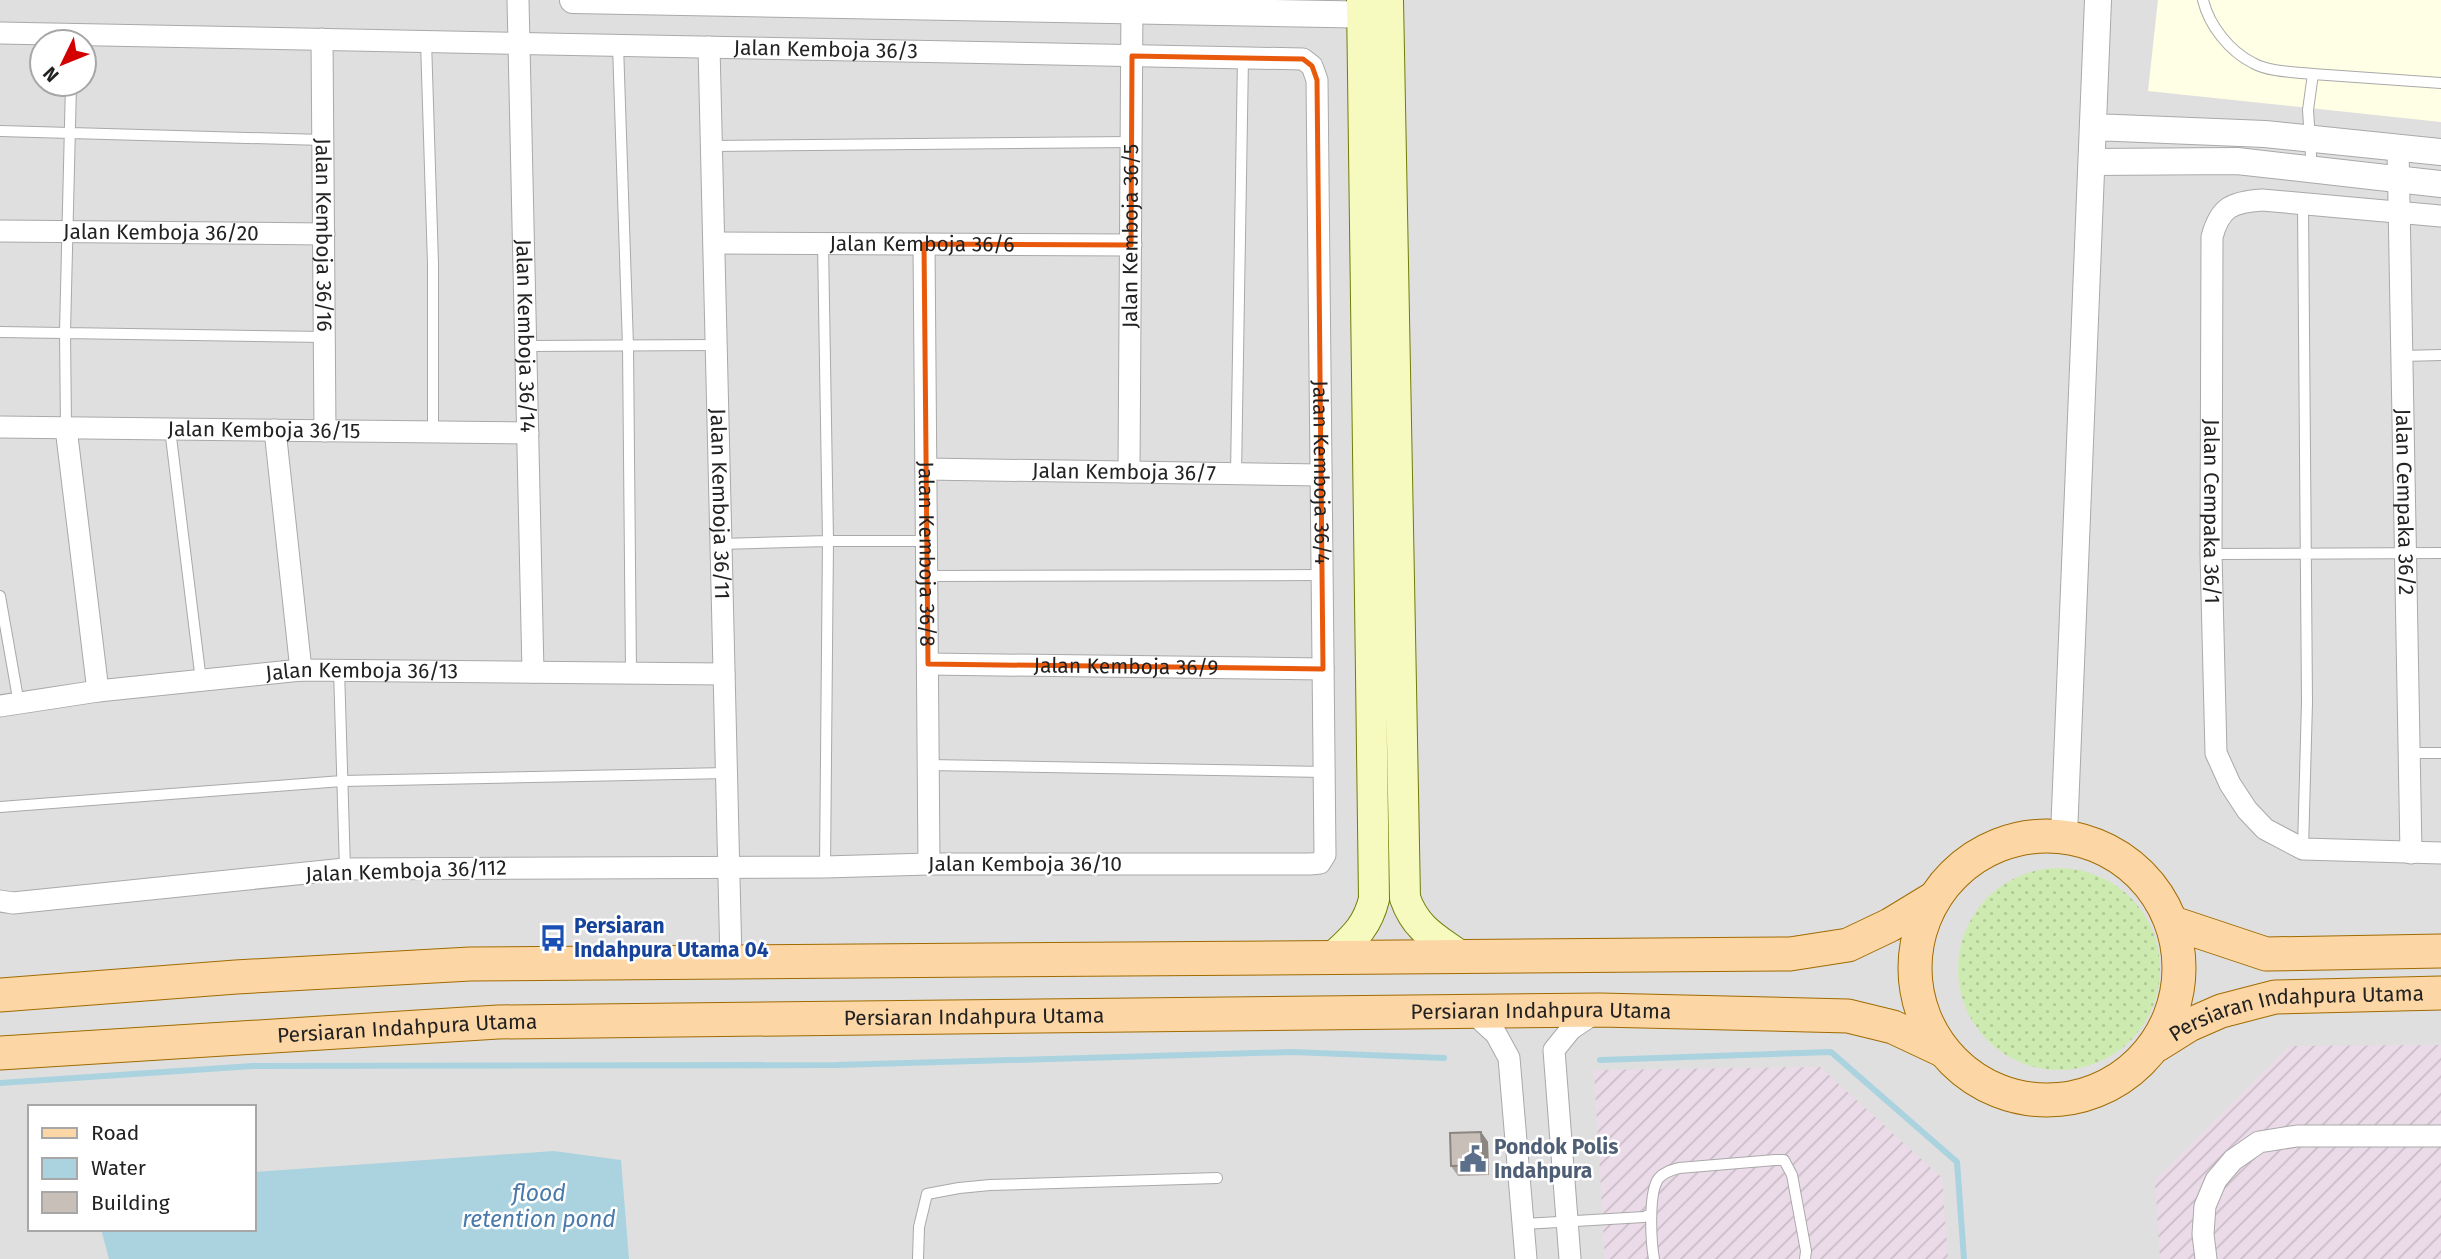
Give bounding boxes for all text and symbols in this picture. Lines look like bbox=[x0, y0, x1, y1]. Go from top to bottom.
north arrow bbox=[28, 28, 98, 98]
street label: Jalan Kemboja 36/3 bbox=[733, 35, 918, 64]
text: N bbox=[38, 62, 64, 87]
street label: Jalan Kemboja 36/16 bbox=[310, 138, 337, 332]
street label: Jalan Kemboja 36/5 bbox=[1117, 144, 1144, 328]
street label: Jalan Kemboja 36/20 bbox=[63, 219, 259, 246]
street label: Jalan Kemboja 36/6 bbox=[829, 231, 1015, 257]
street label: Jalan Kemboja 36/14 bbox=[510, 239, 541, 433]
street label: Jalan Kemboja 36/4 bbox=[1307, 380, 1335, 565]
street label: Jalan Kemboja 36/11 bbox=[705, 408, 735, 600]
street label: Jalan Cempaka 36/2 bbox=[2390, 408, 2419, 596]
street label: Jalan Kemboja 36/15 bbox=[167, 416, 361, 444]
street label: Jalan Cempaka 36/1 bbox=[2198, 419, 2225, 604]
street label: Jalan Kemboja 36/7 bbox=[1032, 458, 1216, 486]
street label: Jalan Kemboja 36/8 bbox=[913, 461, 940, 647]
street label: Jalan Kemboja 36/9 bbox=[1034, 652, 1218, 681]
street label: Jalan Kemboja 36/13 bbox=[264, 657, 458, 687]
street label: Jalan Kemboja 36/10 bbox=[928, 851, 1122, 877]
street label: Jalan Kemboja 36/112 bbox=[305, 854, 507, 888]
place label: Persiaran Indahpura Utama 04 bbox=[574, 913, 769, 963]
bus stop icon: Persiaran Indahpura Utama 04 bbox=[538, 923, 568, 953]
street label: Persiaran Indahpura Utama bbox=[2164, 980, 2424, 1047]
street label: Persiaran Indahpura Utama bbox=[1410, 997, 1672, 1025]
street label: Persiaran Indahpura Utama bbox=[843, 1002, 1105, 1031]
street label: Persiaran Indahpura Utama bbox=[276, 1009, 538, 1049]
legend bbox=[28, 1105, 256, 1231]
text: Road bbox=[91, 1120, 139, 1146]
place label: Pondok Polis Indahpura bbox=[1494, 1134, 1618, 1184]
public building icon: Pondok Polis Indahpura bbox=[1458, 1144, 1488, 1174]
text: Water bbox=[91, 1155, 146, 1181]
water label: flood retention pond bbox=[462, 1179, 616, 1233]
text: Building bbox=[91, 1190, 170, 1216]

